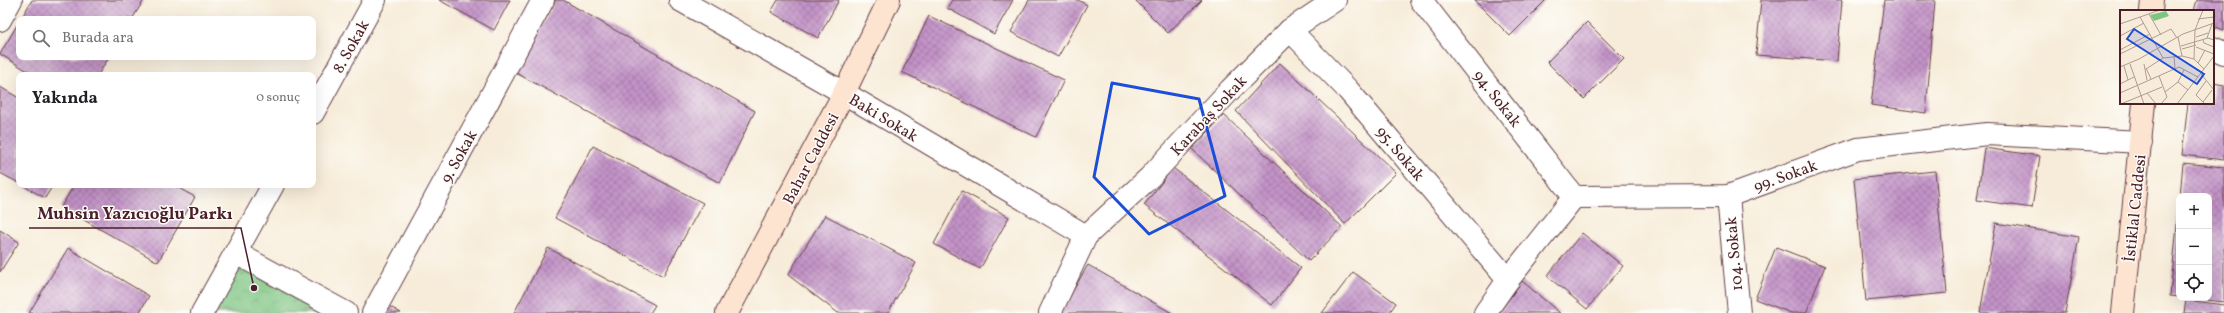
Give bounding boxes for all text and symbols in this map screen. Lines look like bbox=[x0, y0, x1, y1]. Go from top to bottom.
inset map bbox=[2120, 10, 2214, 104]
search box bbox=[16, 16, 316, 60]
street label: 8. Sokak bbox=[328, 16, 375, 78]
icon: search bbox=[30, 27, 52, 49]
text: Burada ara bbox=[62, 28, 134, 49]
street label: 94. Sokak bbox=[1467, 66, 1526, 133]
street label: Karabaş Sokak bbox=[1166, 71, 1253, 161]
text: Yakında bbox=[32, 87, 98, 110]
text: 0 sonuç bbox=[256, 89, 300, 107]
street label: Baki Sokak bbox=[844, 89, 922, 148]
street label: Bahar Caddesi bbox=[778, 109, 845, 209]
street label: 95. Sokak bbox=[1370, 122, 1429, 187]
street label: 9. Sokak bbox=[436, 126, 484, 188]
street label: İstiklal Caddesi bbox=[2119, 153, 2153, 263]
street label: 99. Sokak bbox=[1751, 155, 1821, 199]
map controls bbox=[2176, 193, 2212, 301]
button: + bbox=[2176, 193, 2212, 229]
callout: Muhsin Yazıcıoğlu Parkı bbox=[29, 199, 241, 228]
text: Muhsin Yazıcıoğlu Parkı bbox=[37, 203, 233, 226]
street label: 104. Sokak bbox=[1721, 215, 1749, 292]
button: − bbox=[2176, 229, 2212, 265]
button: locate bbox=[2176, 265, 2212, 301]

